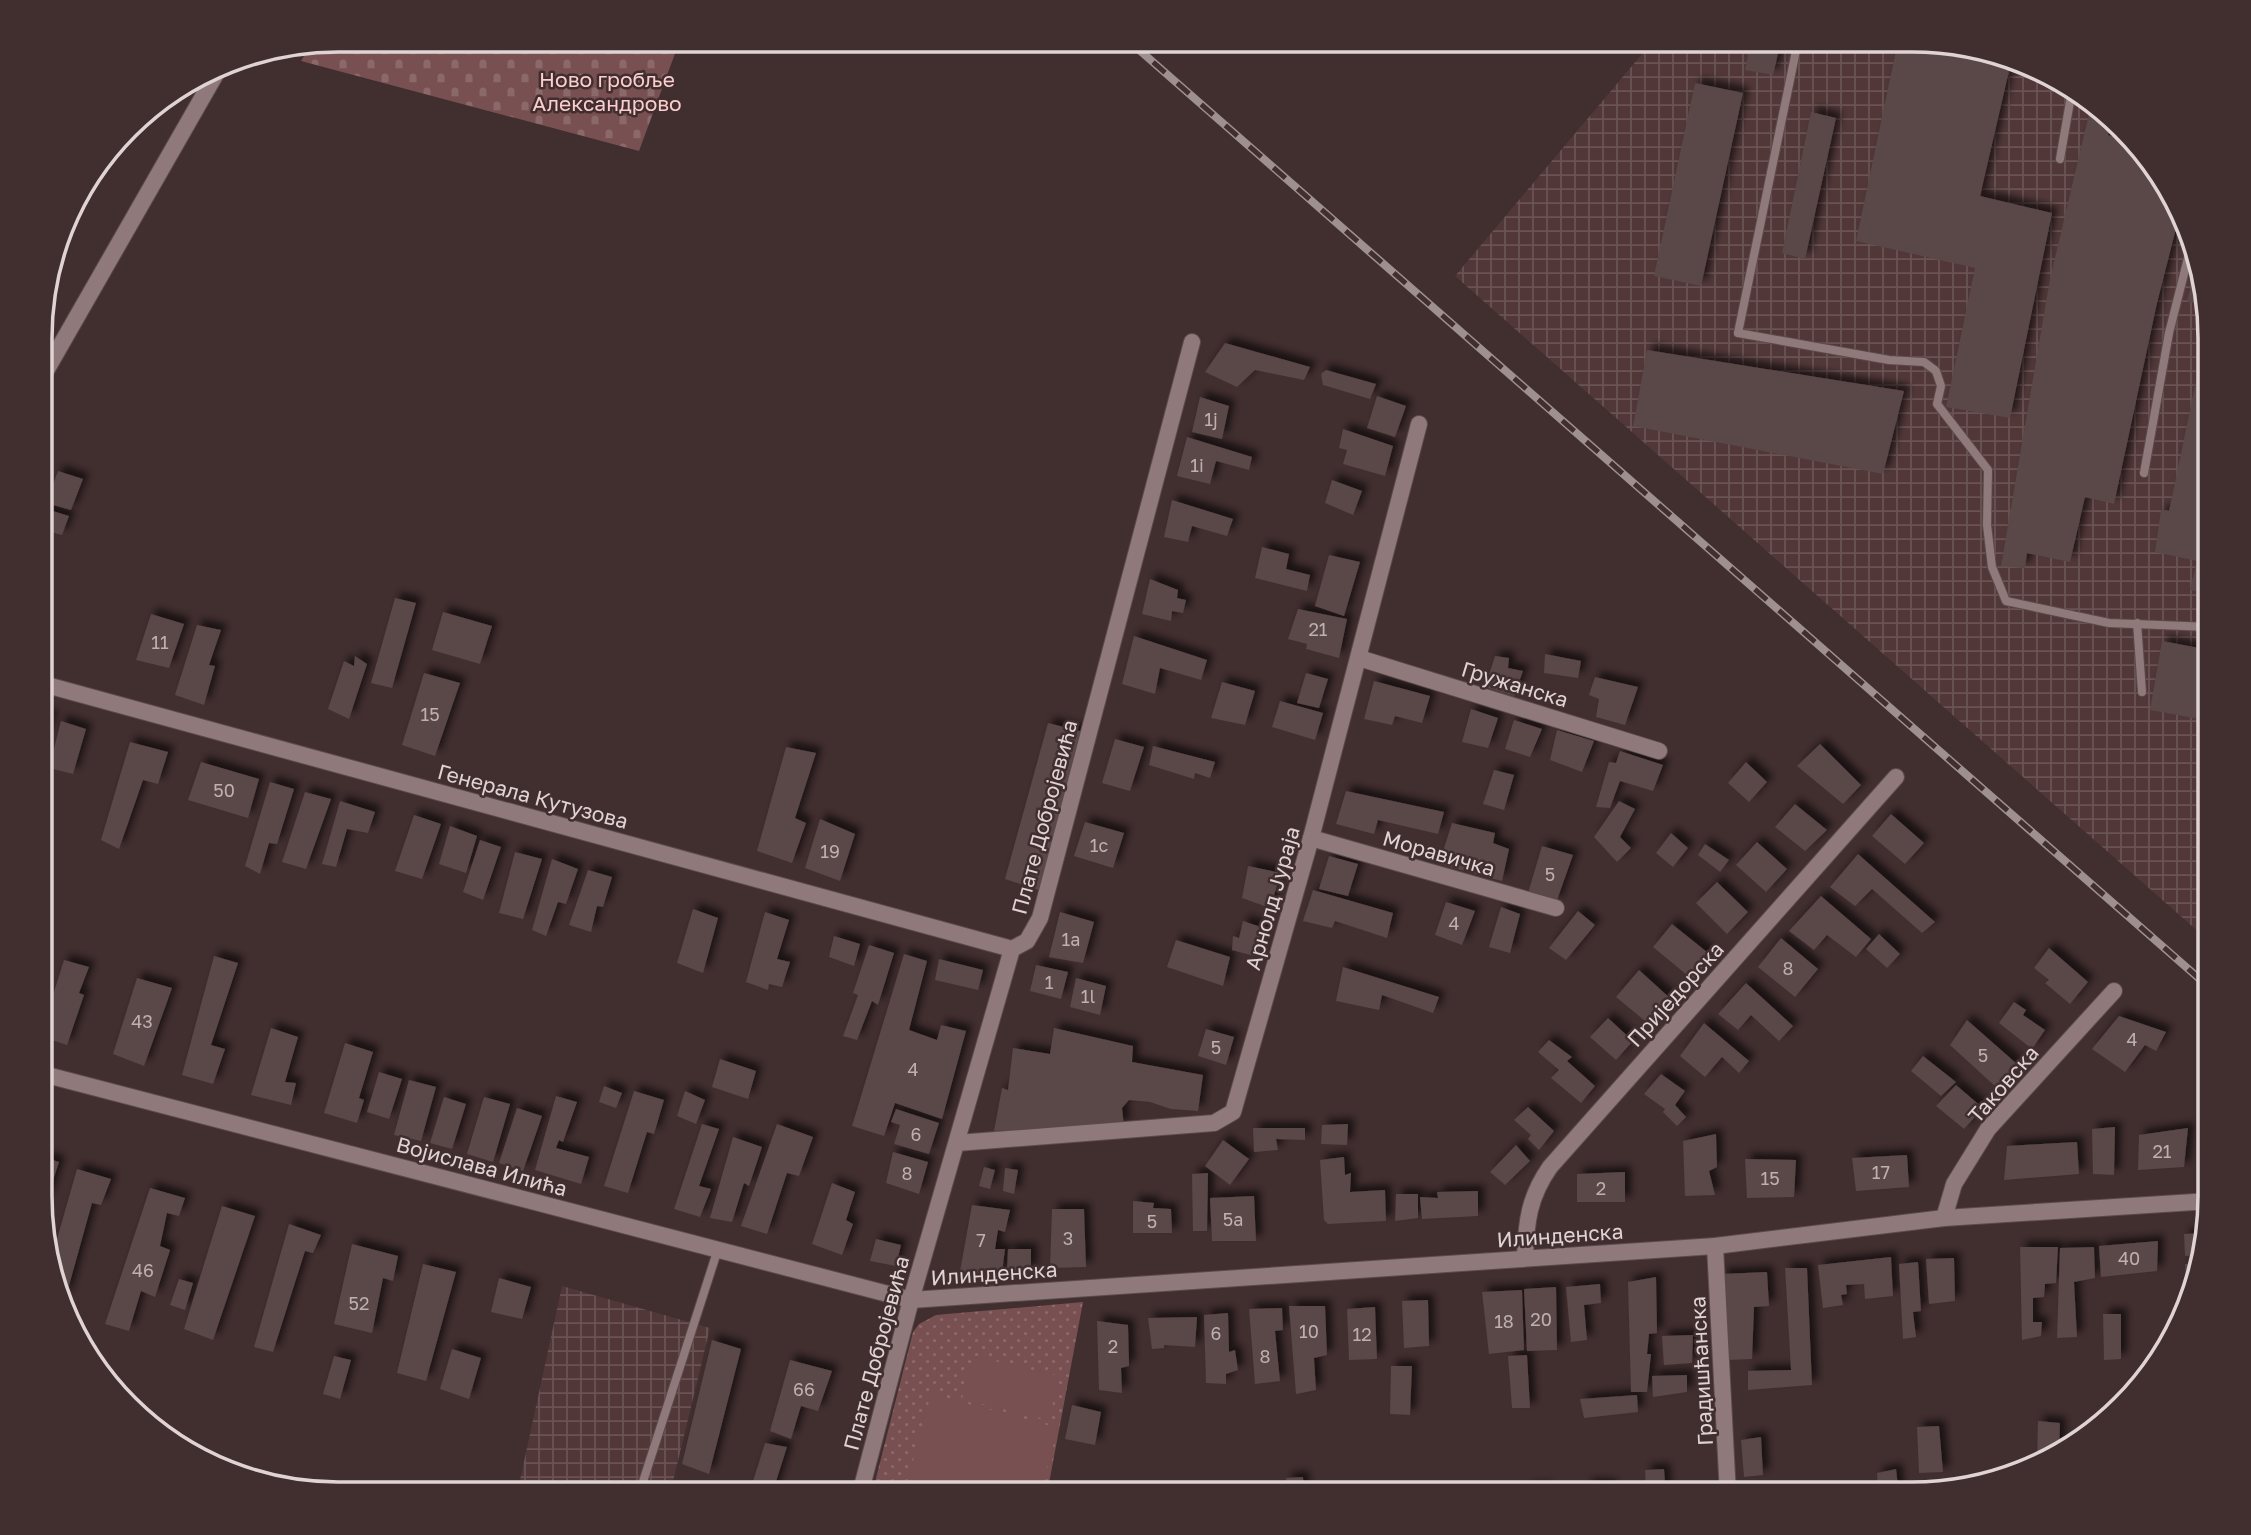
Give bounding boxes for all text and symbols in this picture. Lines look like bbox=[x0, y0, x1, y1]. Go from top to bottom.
park label: Ново гробље Александрово bbox=[532, 66, 682, 116]
house number: 1j bbox=[1204, 408, 1218, 430]
house number: 1i bbox=[1190, 454, 1204, 476]
house number: 21 bbox=[1308, 618, 1328, 640]
house number: 11 bbox=[151, 631, 169, 653]
street label: Гружанска bbox=[1458, 655, 1572, 713]
house number: 15 bbox=[420, 703, 440, 725]
street label: Плате Добројевића bbox=[1006, 717, 1082, 917]
street label: Генерала Кутузова bbox=[435, 758, 631, 834]
house number: 50 bbox=[213, 779, 235, 801]
street label: Арнолд Јураја bbox=[1239, 823, 1305, 973]
street label: Моравичка bbox=[1380, 825, 1498, 881]
house number: 1c bbox=[1090, 834, 1108, 856]
house number: 19 bbox=[820, 840, 840, 862]
house number: 5 bbox=[1545, 863, 1555, 885]
house number: 4 bbox=[1449, 912, 1460, 934]
house number: 1a bbox=[1062, 928, 1080, 950]
street label: Приједорска bbox=[1621, 936, 1729, 1052]
house number: 8 bbox=[1783, 957, 1793, 979]
house number: 1 bbox=[1045, 971, 1054, 993]
house number: 1l bbox=[1081, 985, 1095, 1007]
house number: 43 bbox=[131, 1010, 153, 1032]
house number: 4 bbox=[2127, 1028, 2138, 1050]
house number: 5 bbox=[1211, 1036, 1221, 1058]
street label: Таковска bbox=[1962, 1040, 2044, 1128]
house number: 5 bbox=[1978, 1044, 1988, 1066]
house number: 4 bbox=[908, 1058, 919, 1080]
house number: 6 bbox=[911, 1123, 921, 1145]
street label: Војислава Илића bbox=[394, 1131, 570, 1201]
house number: 21 bbox=[2152, 1140, 2172, 1162]
house number: 17 bbox=[1872, 1161, 1890, 1183]
house number: 8 bbox=[902, 1162, 912, 1184]
house number: 15 bbox=[1760, 1167, 1780, 1189]
house number: 2 bbox=[1596, 1177, 1606, 1199]
house number: 5a bbox=[1223, 1208, 1243, 1230]
house number: 5 bbox=[1147, 1210, 1157, 1232]
street label: Илинденска bbox=[1496, 1218, 1624, 1252]
house number: 3 bbox=[1063, 1227, 1073, 1249]
house number: 7 bbox=[976, 1229, 986, 1251]
house number: 40 bbox=[2118, 1247, 2140, 1269]
street label: Плате Добројевића bbox=[838, 1253, 914, 1453]
street label: Илинденска bbox=[930, 1256, 1058, 1290]
house number: 46 bbox=[132, 1259, 154, 1281]
house number: 52 bbox=[349, 1292, 369, 1314]
street label: Градишћанска bbox=[1684, 1296, 1718, 1446]
house number: 20 bbox=[1530, 1308, 1552, 1330]
house number: 18 bbox=[1494, 1310, 1514, 1332]
house number: 10 bbox=[1299, 1320, 1319, 1342]
house number: 6 bbox=[1211, 1322, 1221, 1344]
house number: 12 bbox=[1352, 1323, 1372, 1345]
house number: 2 bbox=[1108, 1335, 1118, 1357]
house number: 8 bbox=[1260, 1345, 1270, 1367]
house number: 66 bbox=[793, 1378, 815, 1400]

